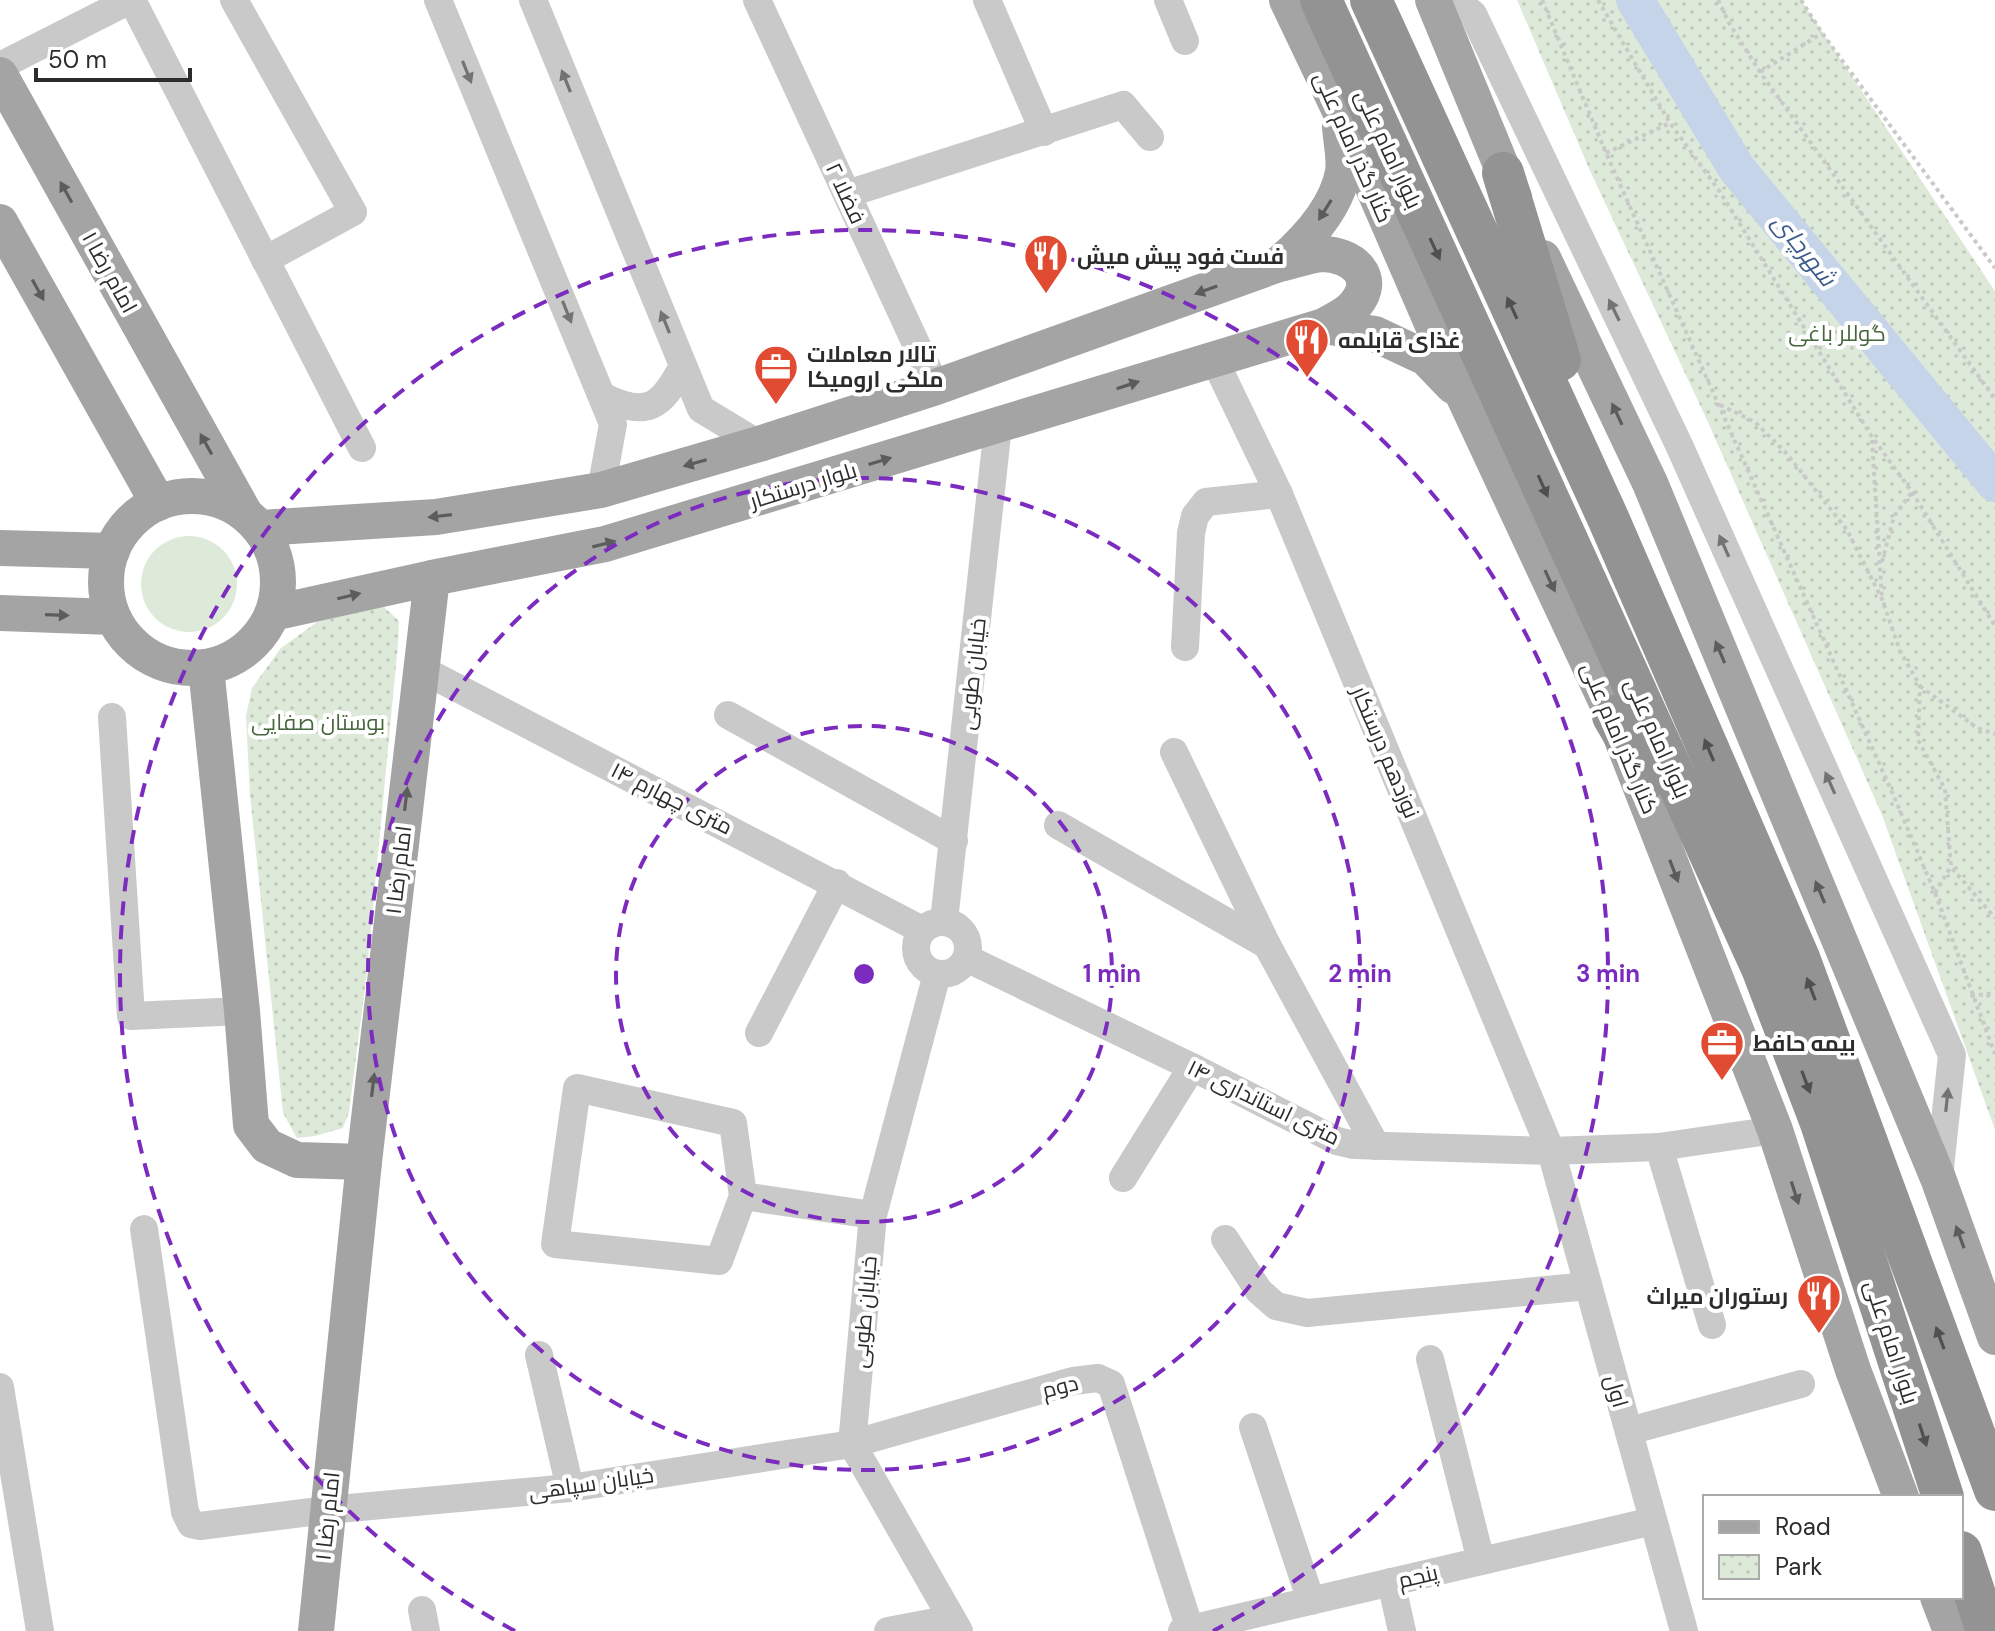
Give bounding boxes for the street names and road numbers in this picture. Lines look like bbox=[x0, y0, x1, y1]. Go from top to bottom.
street label: کنار گذر امام علی bbox=[1306, 67, 1400, 228]
street label: بلوار امام علی bbox=[1347, 85, 1429, 214]
street label: فضلا ۲ bbox=[819, 158, 872, 228]
street label: امام رضا ۱ bbox=[74, 226, 144, 319]
street label: بلوار درستکار bbox=[744, 455, 860, 516]
street label: خیابان طوبی bbox=[952, 617, 993, 731]
street label: کنار گذر امام علی bbox=[1574, 658, 1665, 819]
street label: بلوار امام علی bbox=[1617, 674, 1697, 803]
street label: نوزدهم درستکار bbox=[1343, 680, 1426, 823]
street label: ۱۴ متری چهارم bbox=[606, 755, 738, 842]
street label: امام رضا ۱ bbox=[379, 824, 419, 916]
street label: ۱۴ متری استانداری bbox=[1183, 1053, 1345, 1152]
street label: خیابان طوبی bbox=[845, 1255, 884, 1369]
street label: بلوار امام علی bbox=[1857, 1277, 1925, 1408]
street label: دوم bbox=[1039, 1368, 1082, 1406]
street label: اول bbox=[1598, 1371, 1635, 1411]
street label: خیابان سپاهی bbox=[527, 1460, 656, 1507]
street label: امام رضا ۱ bbox=[308, 1470, 348, 1562]
street label: پنجم bbox=[1395, 1558, 1441, 1596]

